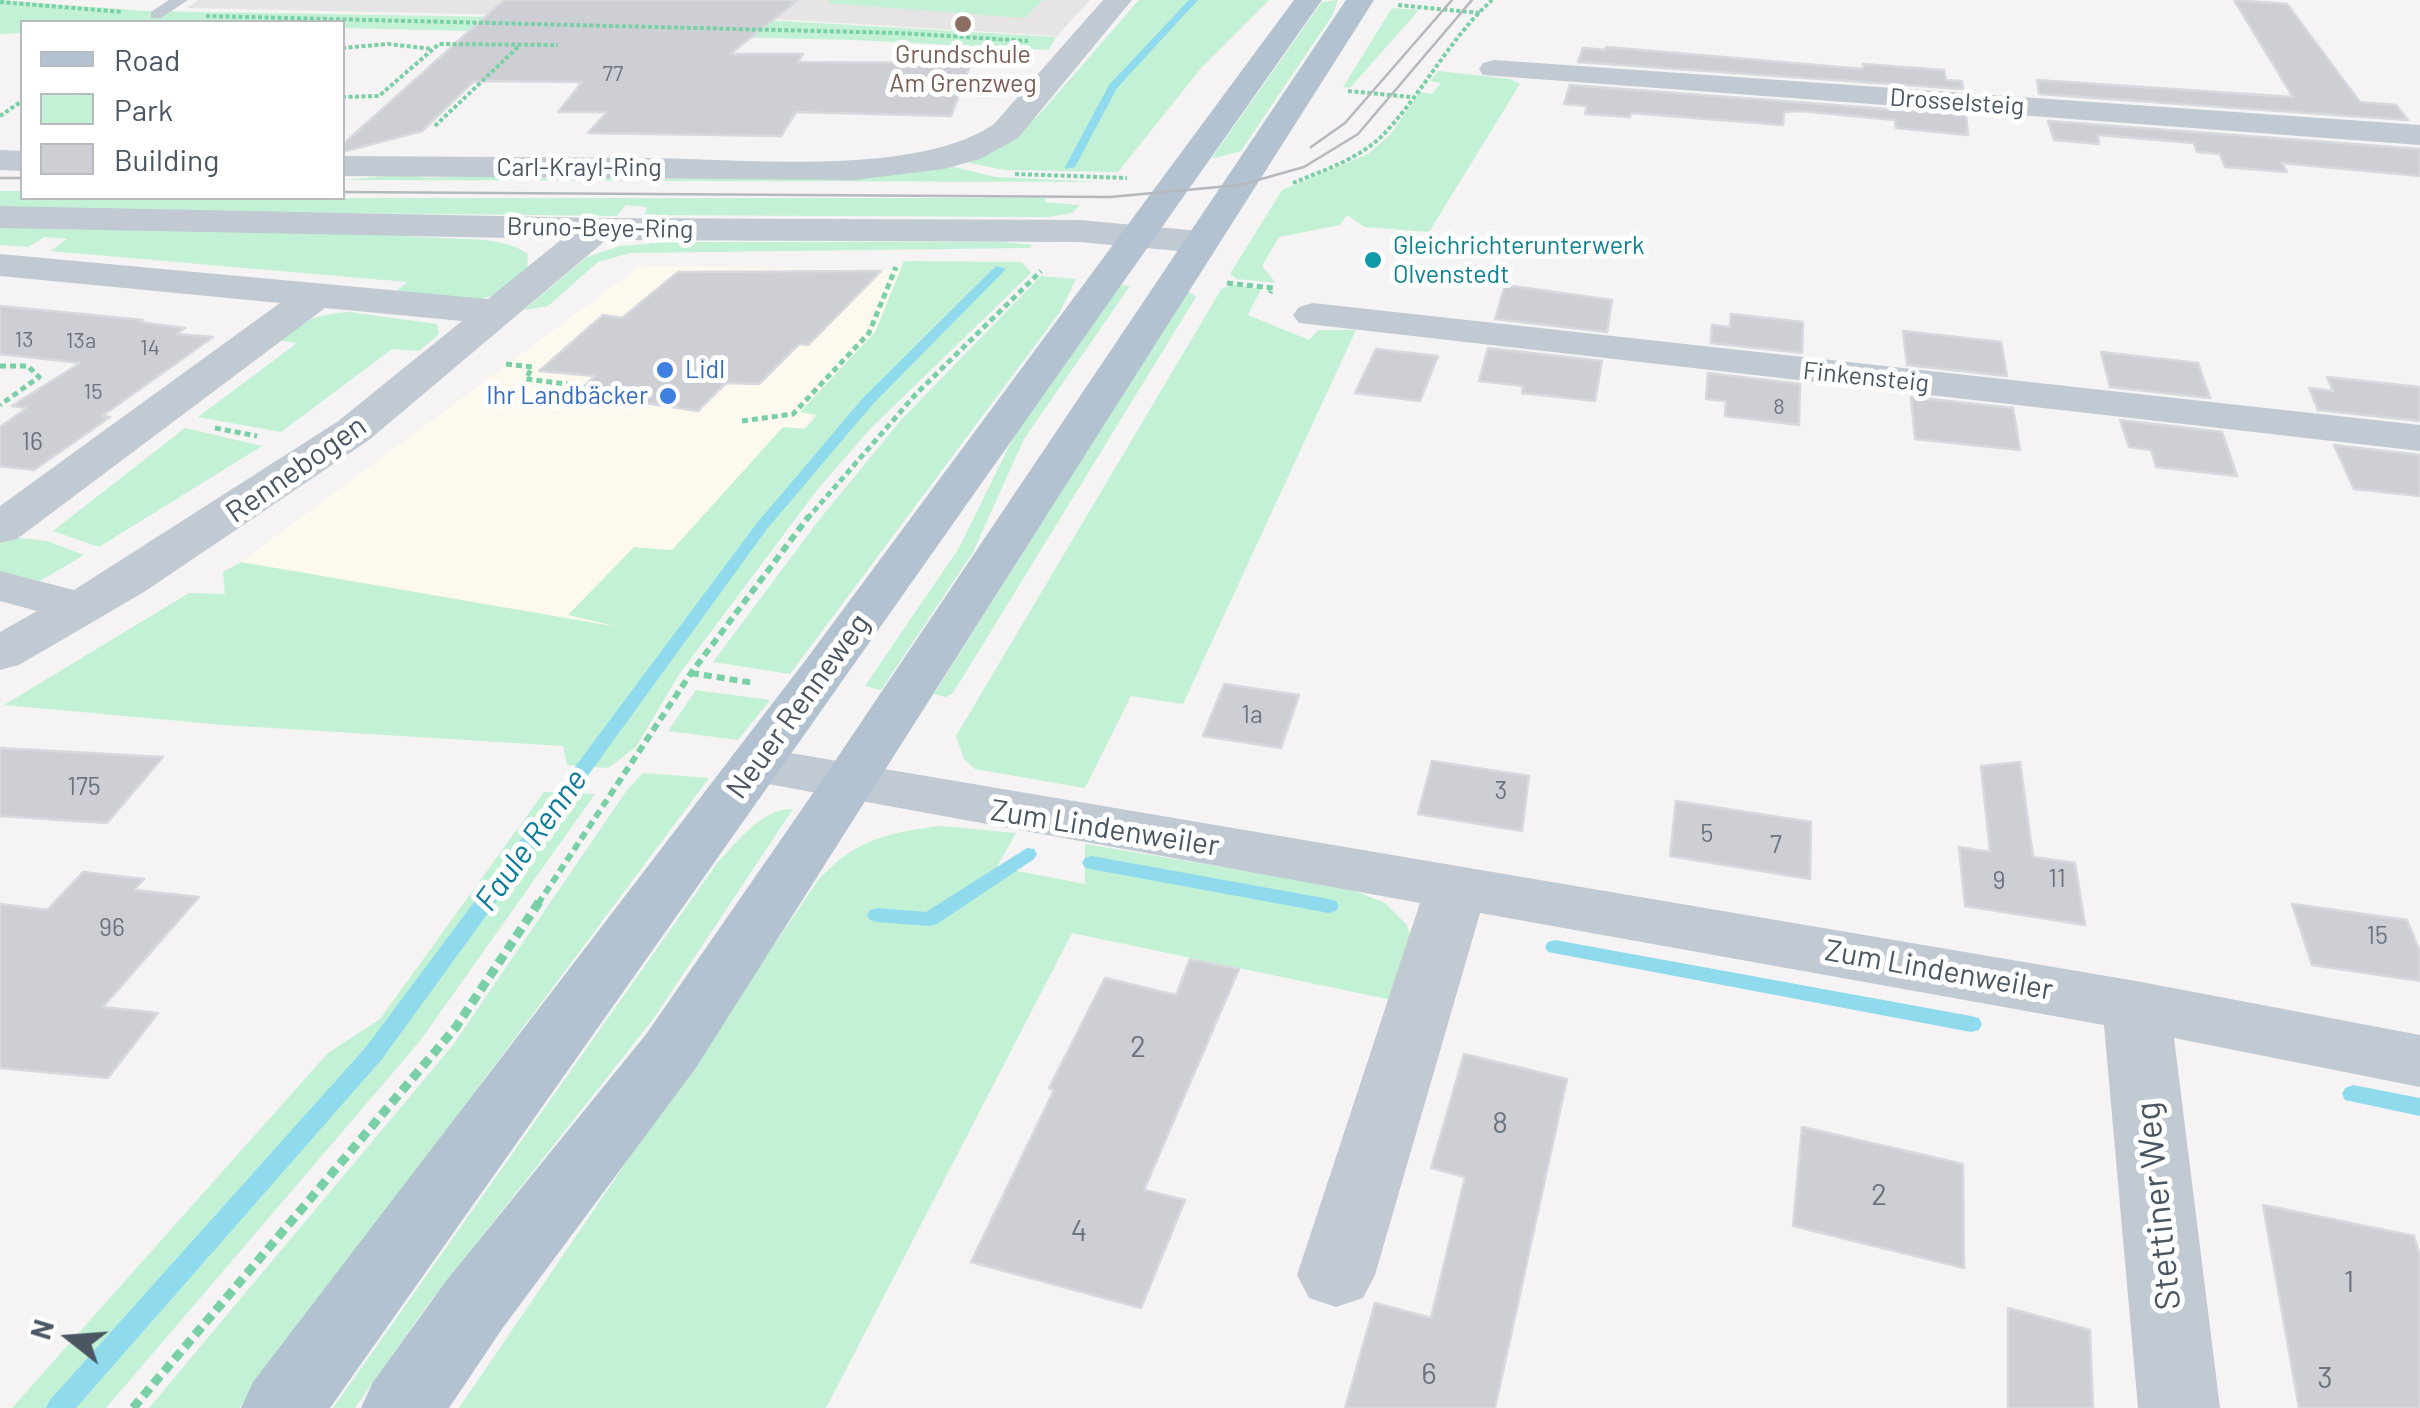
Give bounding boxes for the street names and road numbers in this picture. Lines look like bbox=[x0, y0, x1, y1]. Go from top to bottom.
street label: Drosselsteig bbox=[1889, 82, 2025, 122]
street label: Carl-Krayl-Ring bbox=[496, 153, 662, 183]
street label: Bruno-Beye-Ring bbox=[507, 211, 693, 245]
street label: Finkensteig bbox=[1801, 355, 1931, 399]
street label: Rennebogen bbox=[219, 407, 373, 531]
street label: Neuer Renneweg bbox=[719, 606, 877, 806]
street label: Zum Lindenweiler bbox=[988, 792, 1222, 864]
street label: Zum Lindenweiler bbox=[1822, 932, 2056, 1008]
street label: Stettiner Weg bbox=[2126, 1100, 2190, 1312]

